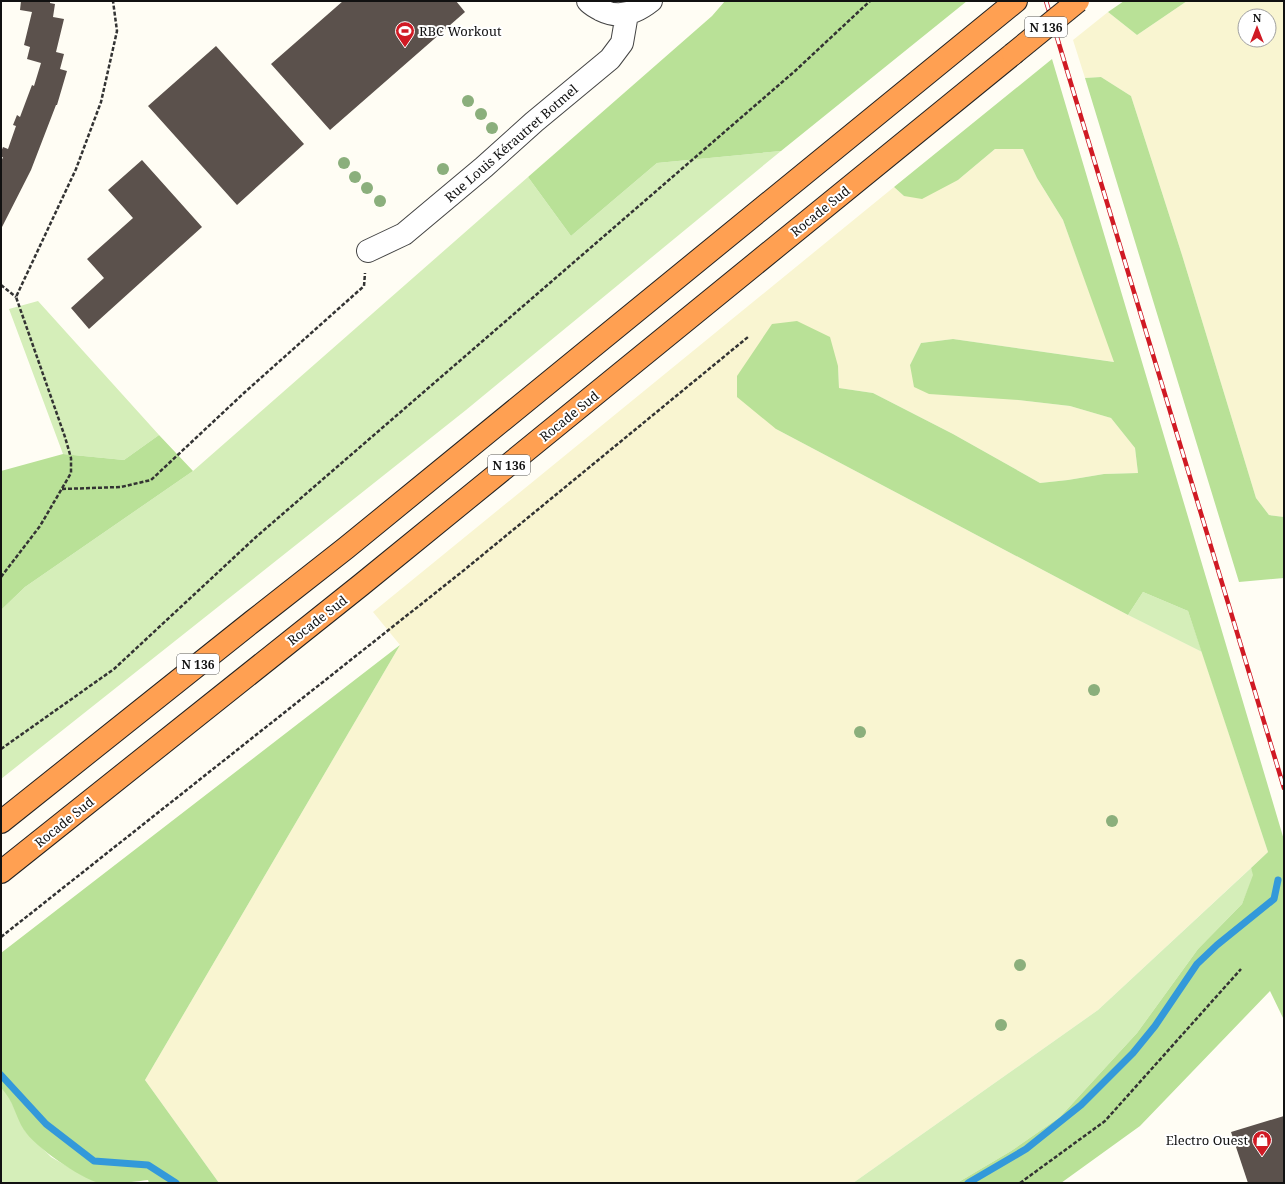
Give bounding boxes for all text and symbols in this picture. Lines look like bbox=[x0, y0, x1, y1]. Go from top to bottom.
north arrow bbox=[1237, 8, 1277, 48]
text: N bbox=[1253, 10, 1262, 25]
road number: N 136 bbox=[1025, 17, 1067, 37]
sports icon: RBC Workout bbox=[394, 20, 416, 48]
place label: RBC Workout bbox=[419, 22, 502, 40]
street label: Rue Louis Kérautret Botmel bbox=[441, 80, 581, 206]
street label: Rocade Sud bbox=[787, 182, 853, 240]
street label: Rocade Sud bbox=[536, 387, 602, 445]
road number: N 136 bbox=[488, 455, 530, 475]
street label: Rocade Sud bbox=[283, 591, 351, 649]
road number: N 136 bbox=[177, 654, 219, 674]
street label: Rocade Sud bbox=[31, 793, 97, 851]
shop icon: Electro Ouest bbox=[1251, 1129, 1273, 1157]
place label: Electro Ouest bbox=[1166, 1131, 1248, 1149]

